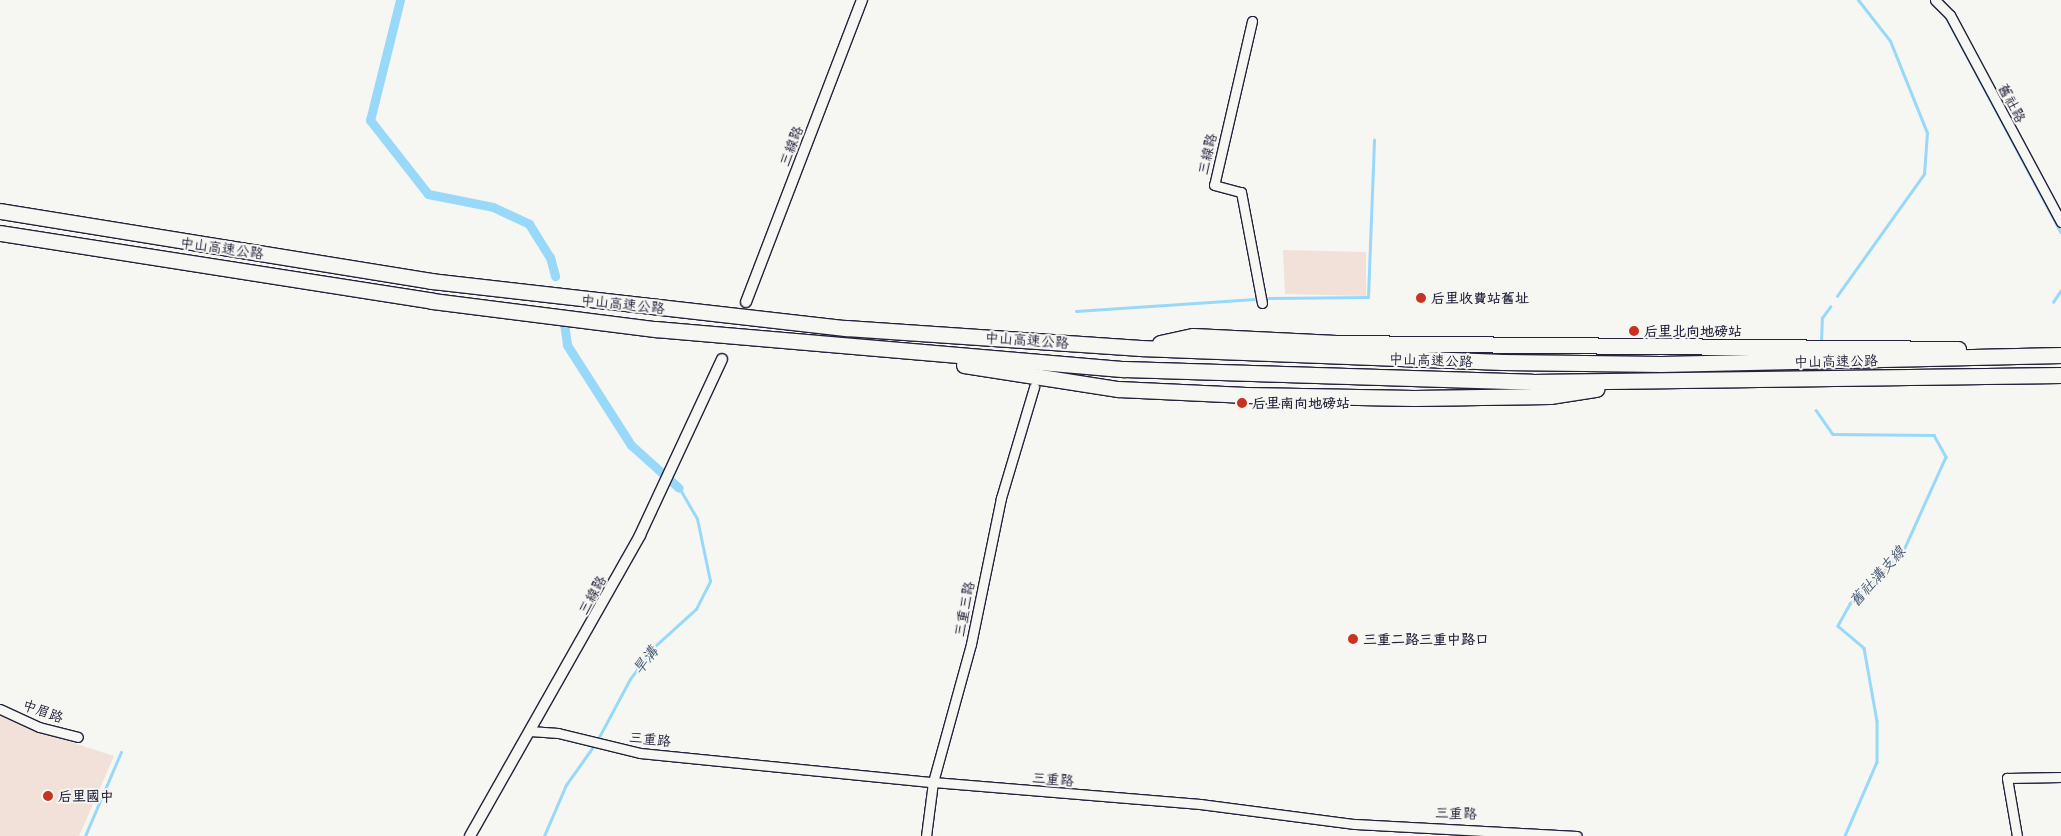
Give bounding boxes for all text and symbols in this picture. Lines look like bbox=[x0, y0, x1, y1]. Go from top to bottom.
street label: 舊社路 bbox=[1995, 81, 2029, 125]
street label: 三線路 bbox=[776, 123, 806, 169]
street label: 三線路 bbox=[1194, 132, 1220, 176]
street label: 中山高速公路 bbox=[179, 234, 265, 262]
place label: 后里收費站舊址 bbox=[1431, 290, 1529, 306]
street label: 中山高速公路 bbox=[580, 291, 666, 317]
marker: 后里收費站舊址 bbox=[1415, 292, 1427, 304]
place label: 后里北向地磅站 bbox=[1644, 323, 1742, 339]
marker: 后里北向地磅站 bbox=[1628, 325, 1640, 337]
street label: 中山高速公路 bbox=[985, 329, 1069, 351]
street label: 中山高速公路 bbox=[1389, 350, 1473, 370]
street label: 中山高速公路 bbox=[1794, 352, 1878, 370]
place label: 后里南向地磅站 bbox=[1252, 395, 1350, 411]
marker: 后里南向地磅站 bbox=[1236, 397, 1248, 409]
water label: 舊社溝支線 bbox=[1845, 542, 1909, 610]
street label: 三線路 bbox=[574, 573, 610, 617]
street label: 三重三路 bbox=[950, 580, 978, 638]
place label: 三重二路三重中路口 bbox=[1363, 631, 1489, 647]
marker: 三重二路三重中路口 bbox=[1347, 633, 1359, 645]
water label: 旱溝 bbox=[629, 643, 661, 677]
street label: 中眉路 bbox=[20, 696, 66, 726]
street label: 三重路 bbox=[628, 728, 672, 750]
street label: 三重路 bbox=[1031, 769, 1075, 789]
place label: 后里國中 bbox=[58, 788, 114, 804]
marker: 后里國中 bbox=[42, 790, 54, 802]
street label: 三重路 bbox=[1435, 804, 1477, 822]

